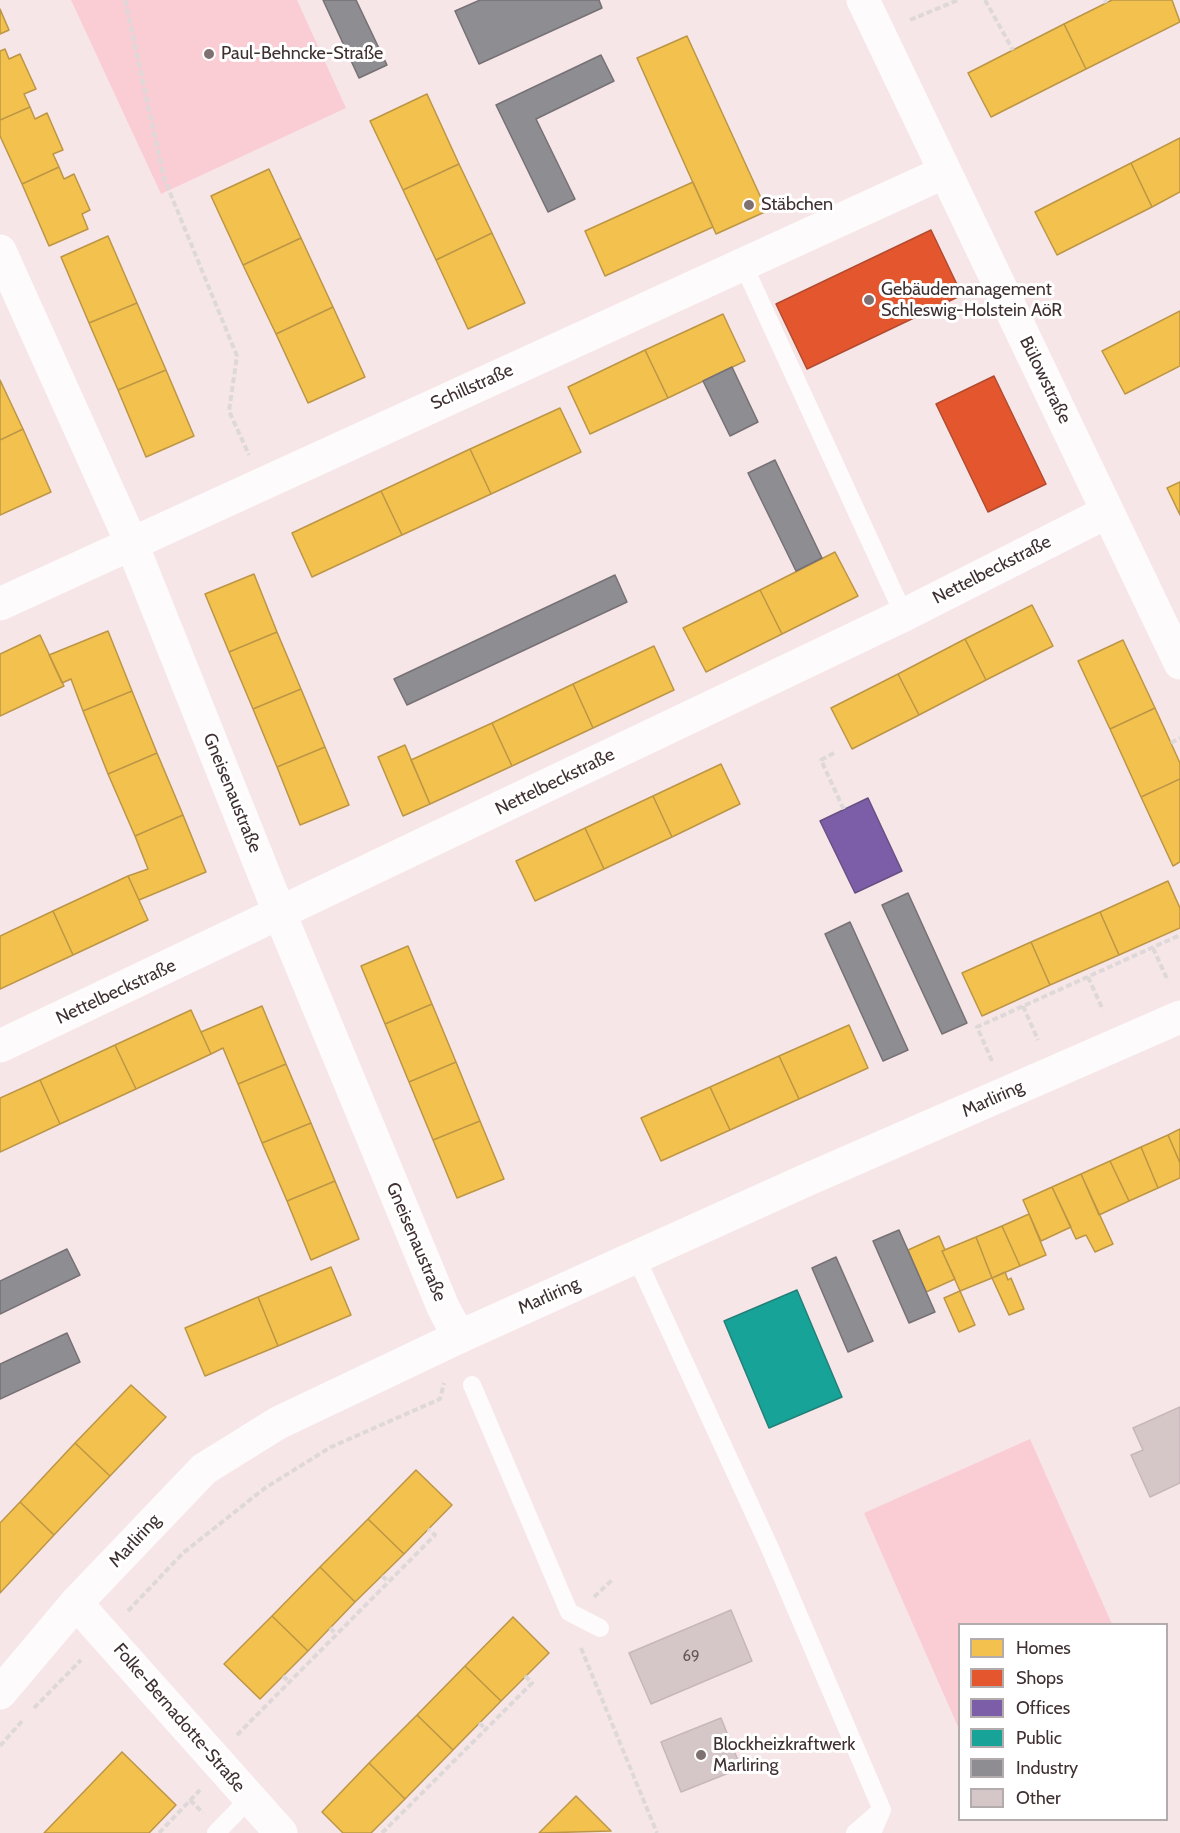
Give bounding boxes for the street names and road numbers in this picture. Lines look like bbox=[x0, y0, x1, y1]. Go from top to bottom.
street label: Bülowstraße bbox=[1015, 333, 1075, 427]
street label: Schillstraße bbox=[427, 359, 517, 415]
street label: Nettelbeckstraße bbox=[929, 531, 1055, 609]
street label: Gneisenaustraße bbox=[198, 730, 266, 856]
street label: Nettelbeckstraße bbox=[492, 744, 618, 820]
street label: Nettelbeckstraße bbox=[53, 955, 179, 1029]
street label: Marliring bbox=[959, 1076, 1027, 1122]
street label: Gneisenaustraße bbox=[381, 1179, 451, 1305]
street label: Marliring bbox=[515, 1273, 583, 1319]
street label: Marliring bbox=[105, 1510, 165, 1572]
street label: Folke-Bernadotte-Straße bbox=[108, 1639, 250, 1797]

